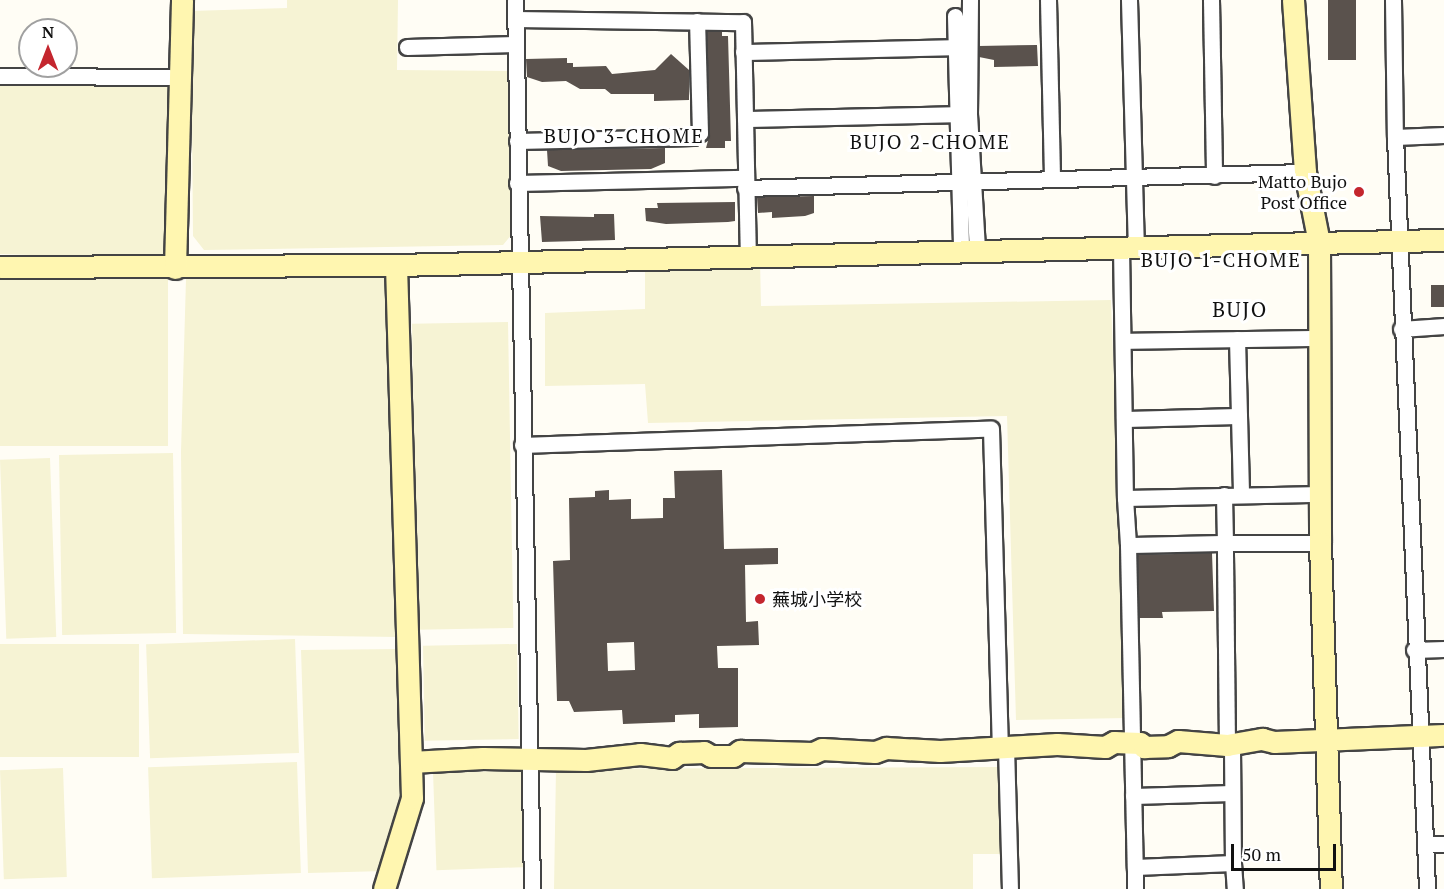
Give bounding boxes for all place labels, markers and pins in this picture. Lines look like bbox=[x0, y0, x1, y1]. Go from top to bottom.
place label: Matto Bujo Post Office bbox=[1258, 171, 1347, 213]
marker: Matto Bujo Post Office bbox=[1352, 185, 1366, 199]
place label: 蕪城小学校 bbox=[772, 588, 862, 610]
marker: 蕪城小学校 bbox=[753, 592, 767, 606]

